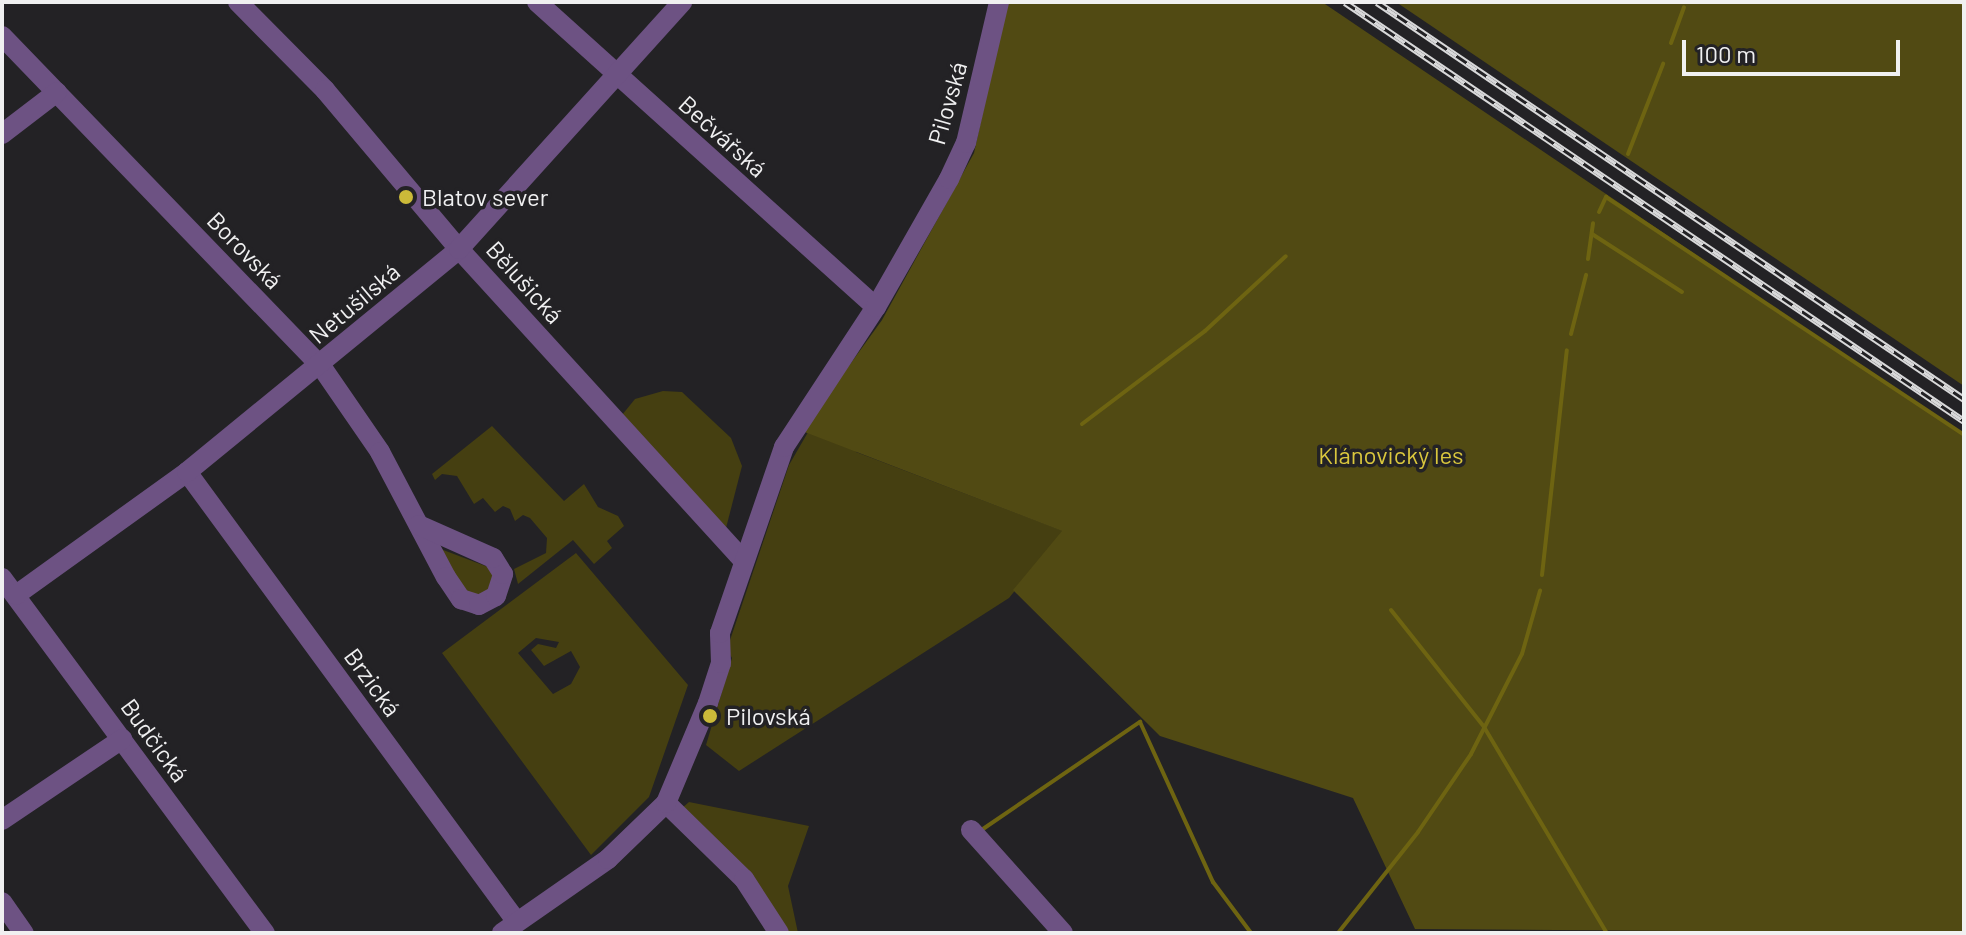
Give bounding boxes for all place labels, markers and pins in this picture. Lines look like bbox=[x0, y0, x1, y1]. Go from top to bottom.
place label: Blatov sever bbox=[422, 183, 548, 211]
marker: Blatov sever bbox=[397, 188, 415, 206]
place label: Pilovská bbox=[726, 702, 811, 730]
marker: Pilovská bbox=[701, 707, 719, 725]

